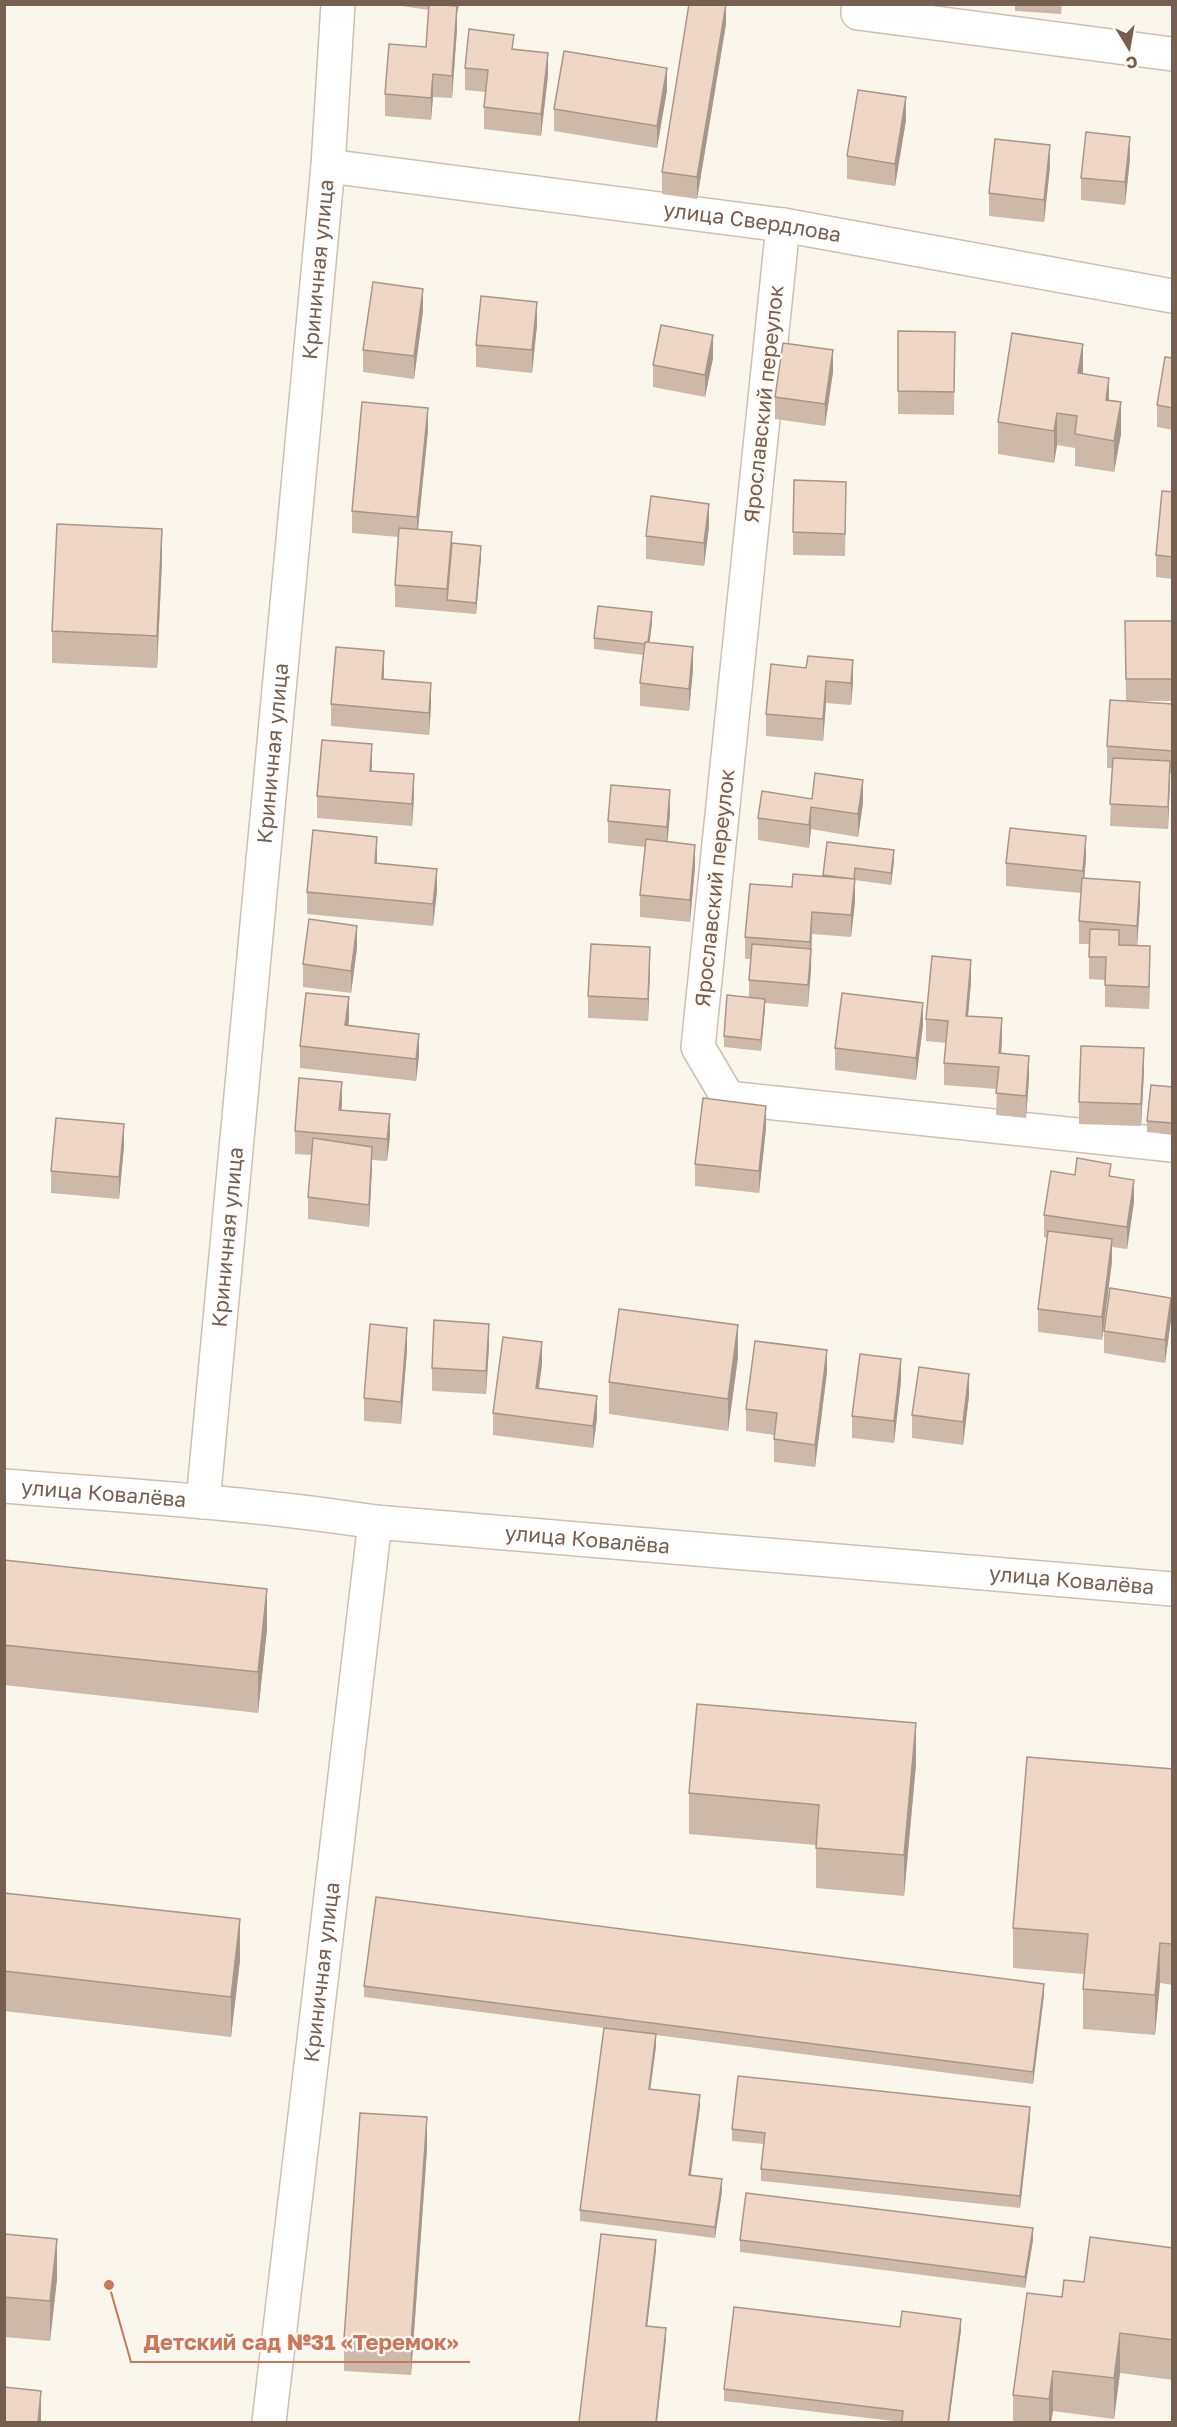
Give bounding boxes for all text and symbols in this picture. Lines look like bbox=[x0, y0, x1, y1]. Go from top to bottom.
north arrow bbox=[1099, 18, 1159, 78]
text: С bbox=[1124, 52, 1139, 74]
street label: Криничная улица bbox=[296, 178, 339, 361]
street label: улица Свердлова bbox=[662, 196, 844, 247]
street label: Ярославский переулок bbox=[738, 283, 788, 524]
street label: Криничная улица bbox=[251, 662, 293, 845]
street label: Ярославский переулок bbox=[689, 767, 739, 1008]
street label: Криничная улица bbox=[205, 1146, 248, 1328]
street label: улица Ковалёва bbox=[20, 1473, 187, 1512]
street label: улица Ковалёва bbox=[504, 1519, 671, 1559]
street label: улица Ковалёва bbox=[988, 1560, 1155, 1599]
street label: Криничная улица bbox=[297, 1880, 345, 2063]
callout: Детский сад №31 «Теремок» bbox=[131, 2322, 470, 2362]
text: Детский сад №31 «Теремок» bbox=[144, 2328, 459, 2355]

